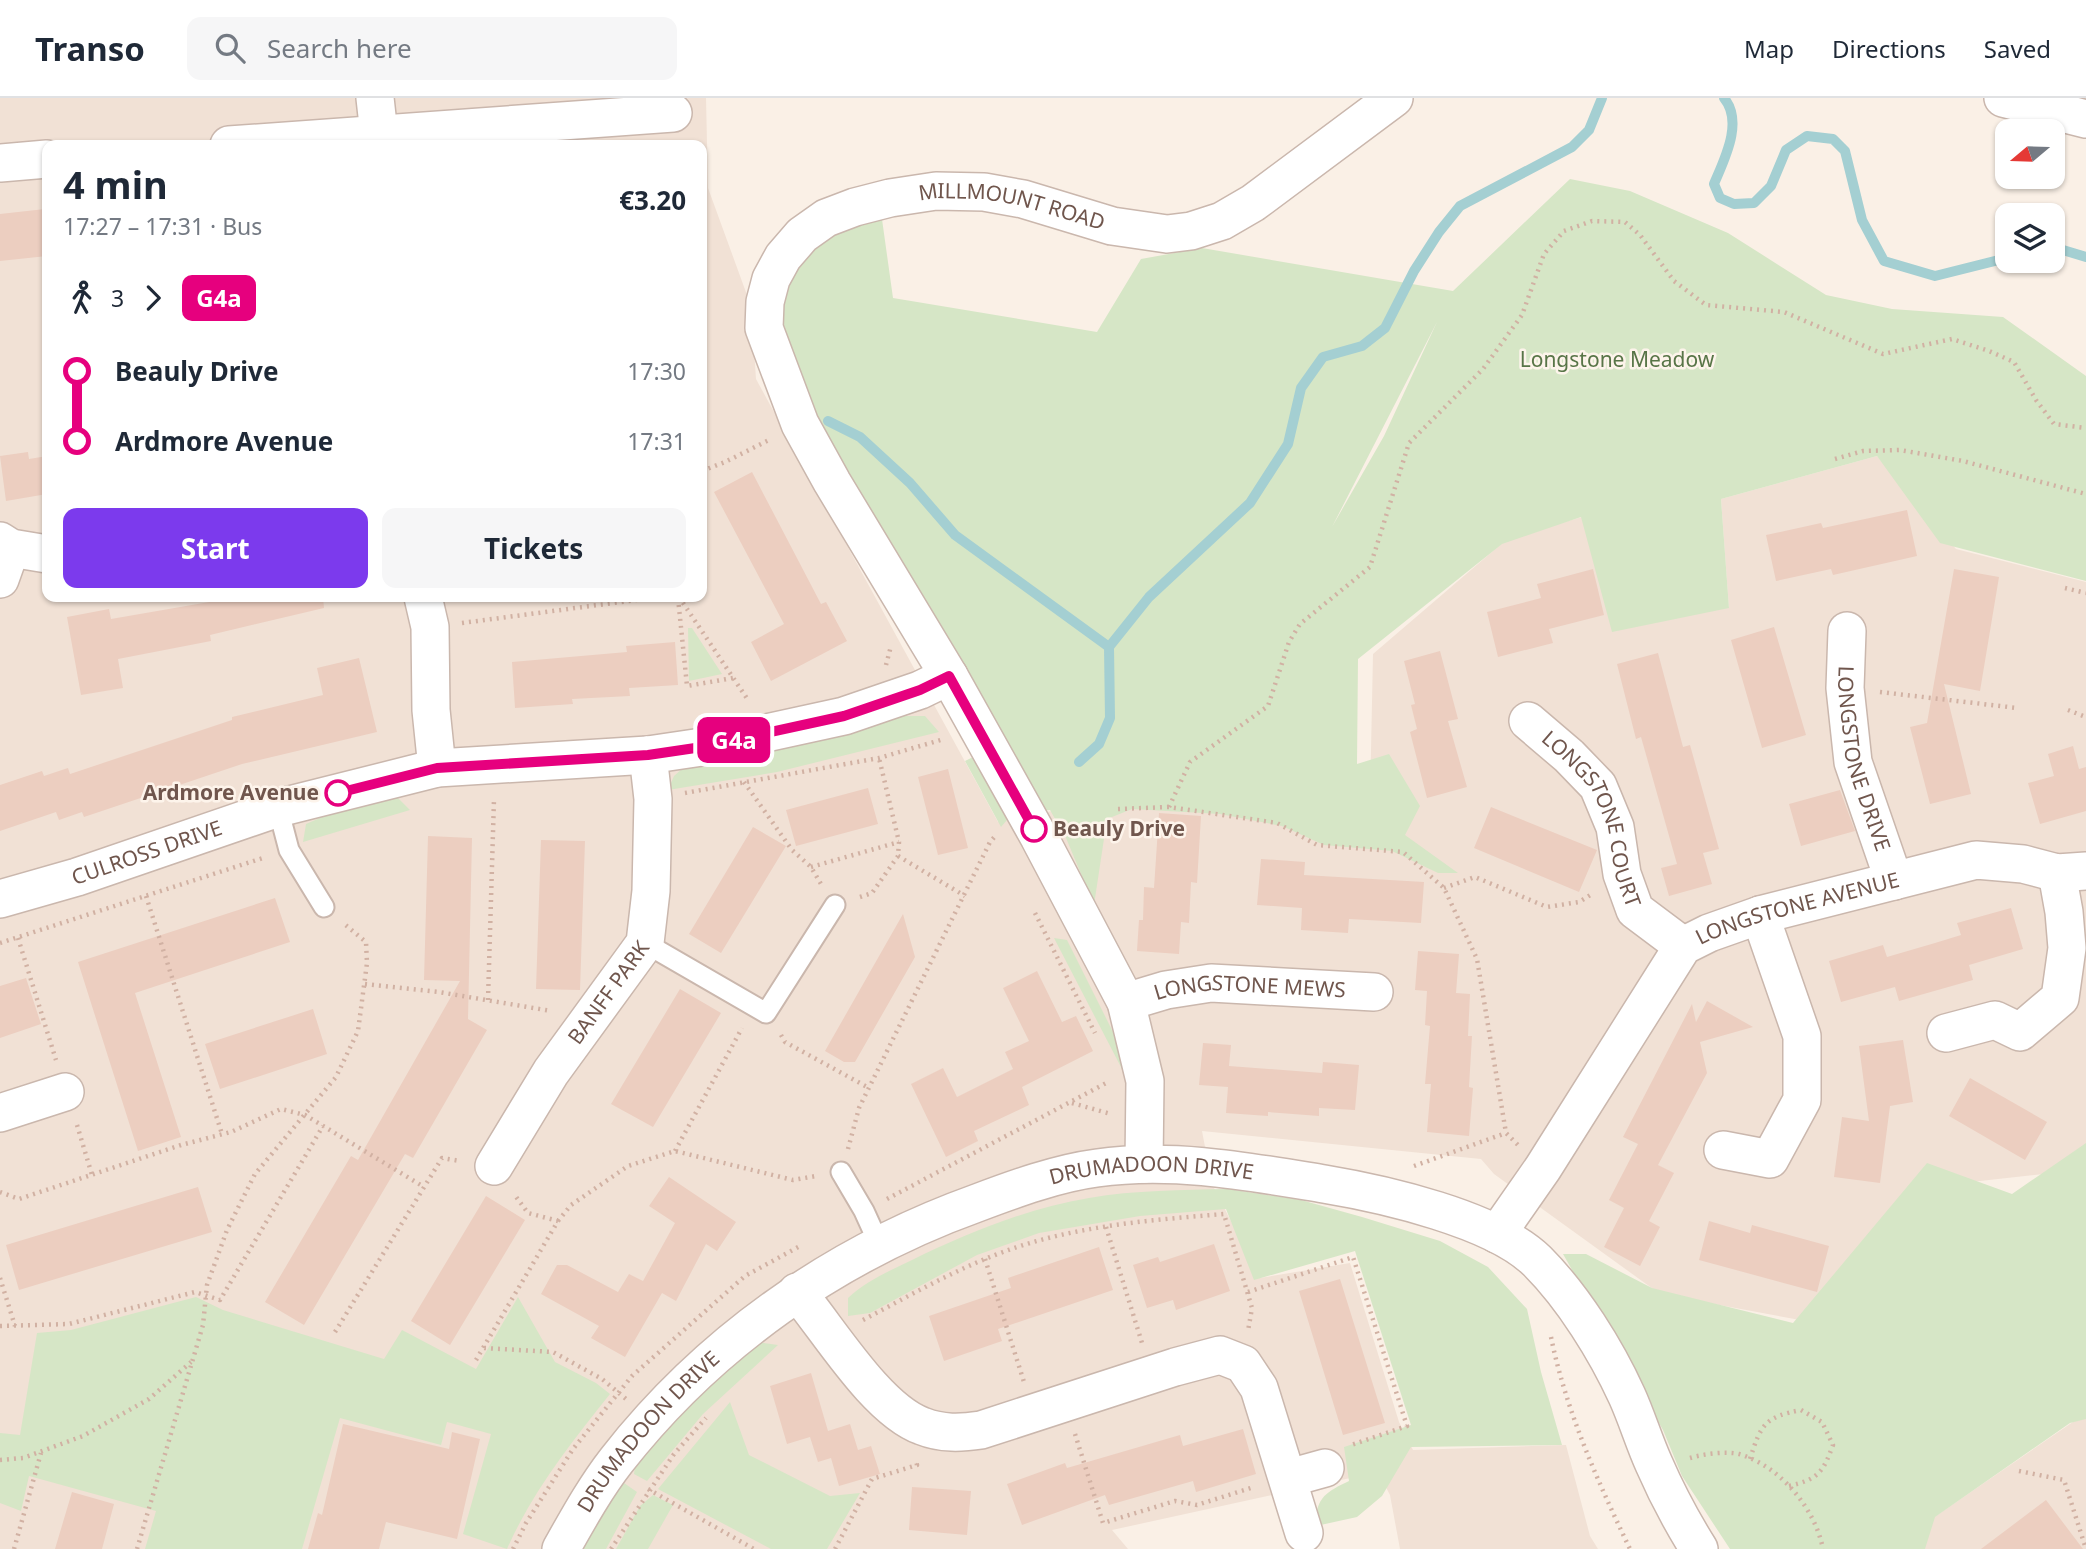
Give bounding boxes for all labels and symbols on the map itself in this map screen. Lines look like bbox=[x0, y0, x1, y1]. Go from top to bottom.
north arrow bbox=[1995, 119, 2065, 189]
street label: MILLMOUNT ROAD bbox=[916, 176, 1108, 236]
park label: Longstone Meadow bbox=[1520, 345, 1715, 373]
street label: LONGSTONE DRIVE bbox=[1832, 665, 1898, 855]
line badge: G4a bbox=[694, 717, 774, 763]
street label: LONGSTONE COURT bbox=[1536, 724, 1648, 911]
place label: Ardmore Avenue bbox=[143, 778, 319, 806]
marker: Ardmore Avenue bbox=[325, 780, 351, 806]
street label: CULROSS DRIVE bbox=[68, 813, 226, 891]
place label: Beauly Drive bbox=[1053, 814, 1185, 842]
marker: Beauly Drive bbox=[1021, 816, 1047, 842]
street label: LONGSTONE AVENUE bbox=[1690, 865, 1902, 951]
street label: BANFF PARK bbox=[561, 935, 655, 1049]
street label: LONGSTONE MEWS bbox=[1150, 968, 1347, 1006]
street label: DRUMADOON DRIVE bbox=[1046, 1149, 1256, 1191]
street label: DRUMADOON DRIVE bbox=[570, 1344, 725, 1517]

